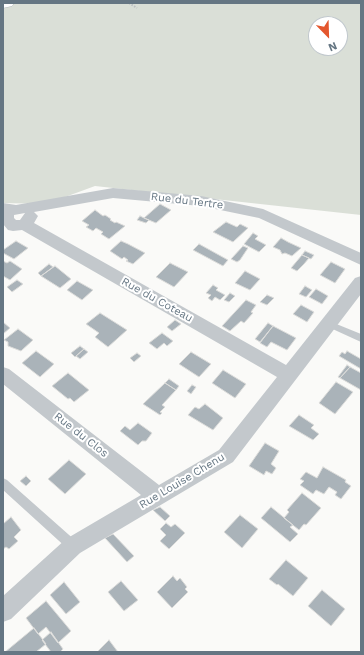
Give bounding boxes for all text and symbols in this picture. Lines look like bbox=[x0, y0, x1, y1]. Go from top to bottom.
north arrow bbox=[308, 16, 348, 56]
text: N bbox=[326, 39, 339, 54]
street label: Rue du Tertre bbox=[150, 190, 224, 212]
street label: Rue du Coteau bbox=[119, 275, 195, 325]
street label: Rue du Clos bbox=[51, 410, 111, 460]
street label: Rue Louise Chenu bbox=[137, 450, 227, 512]

